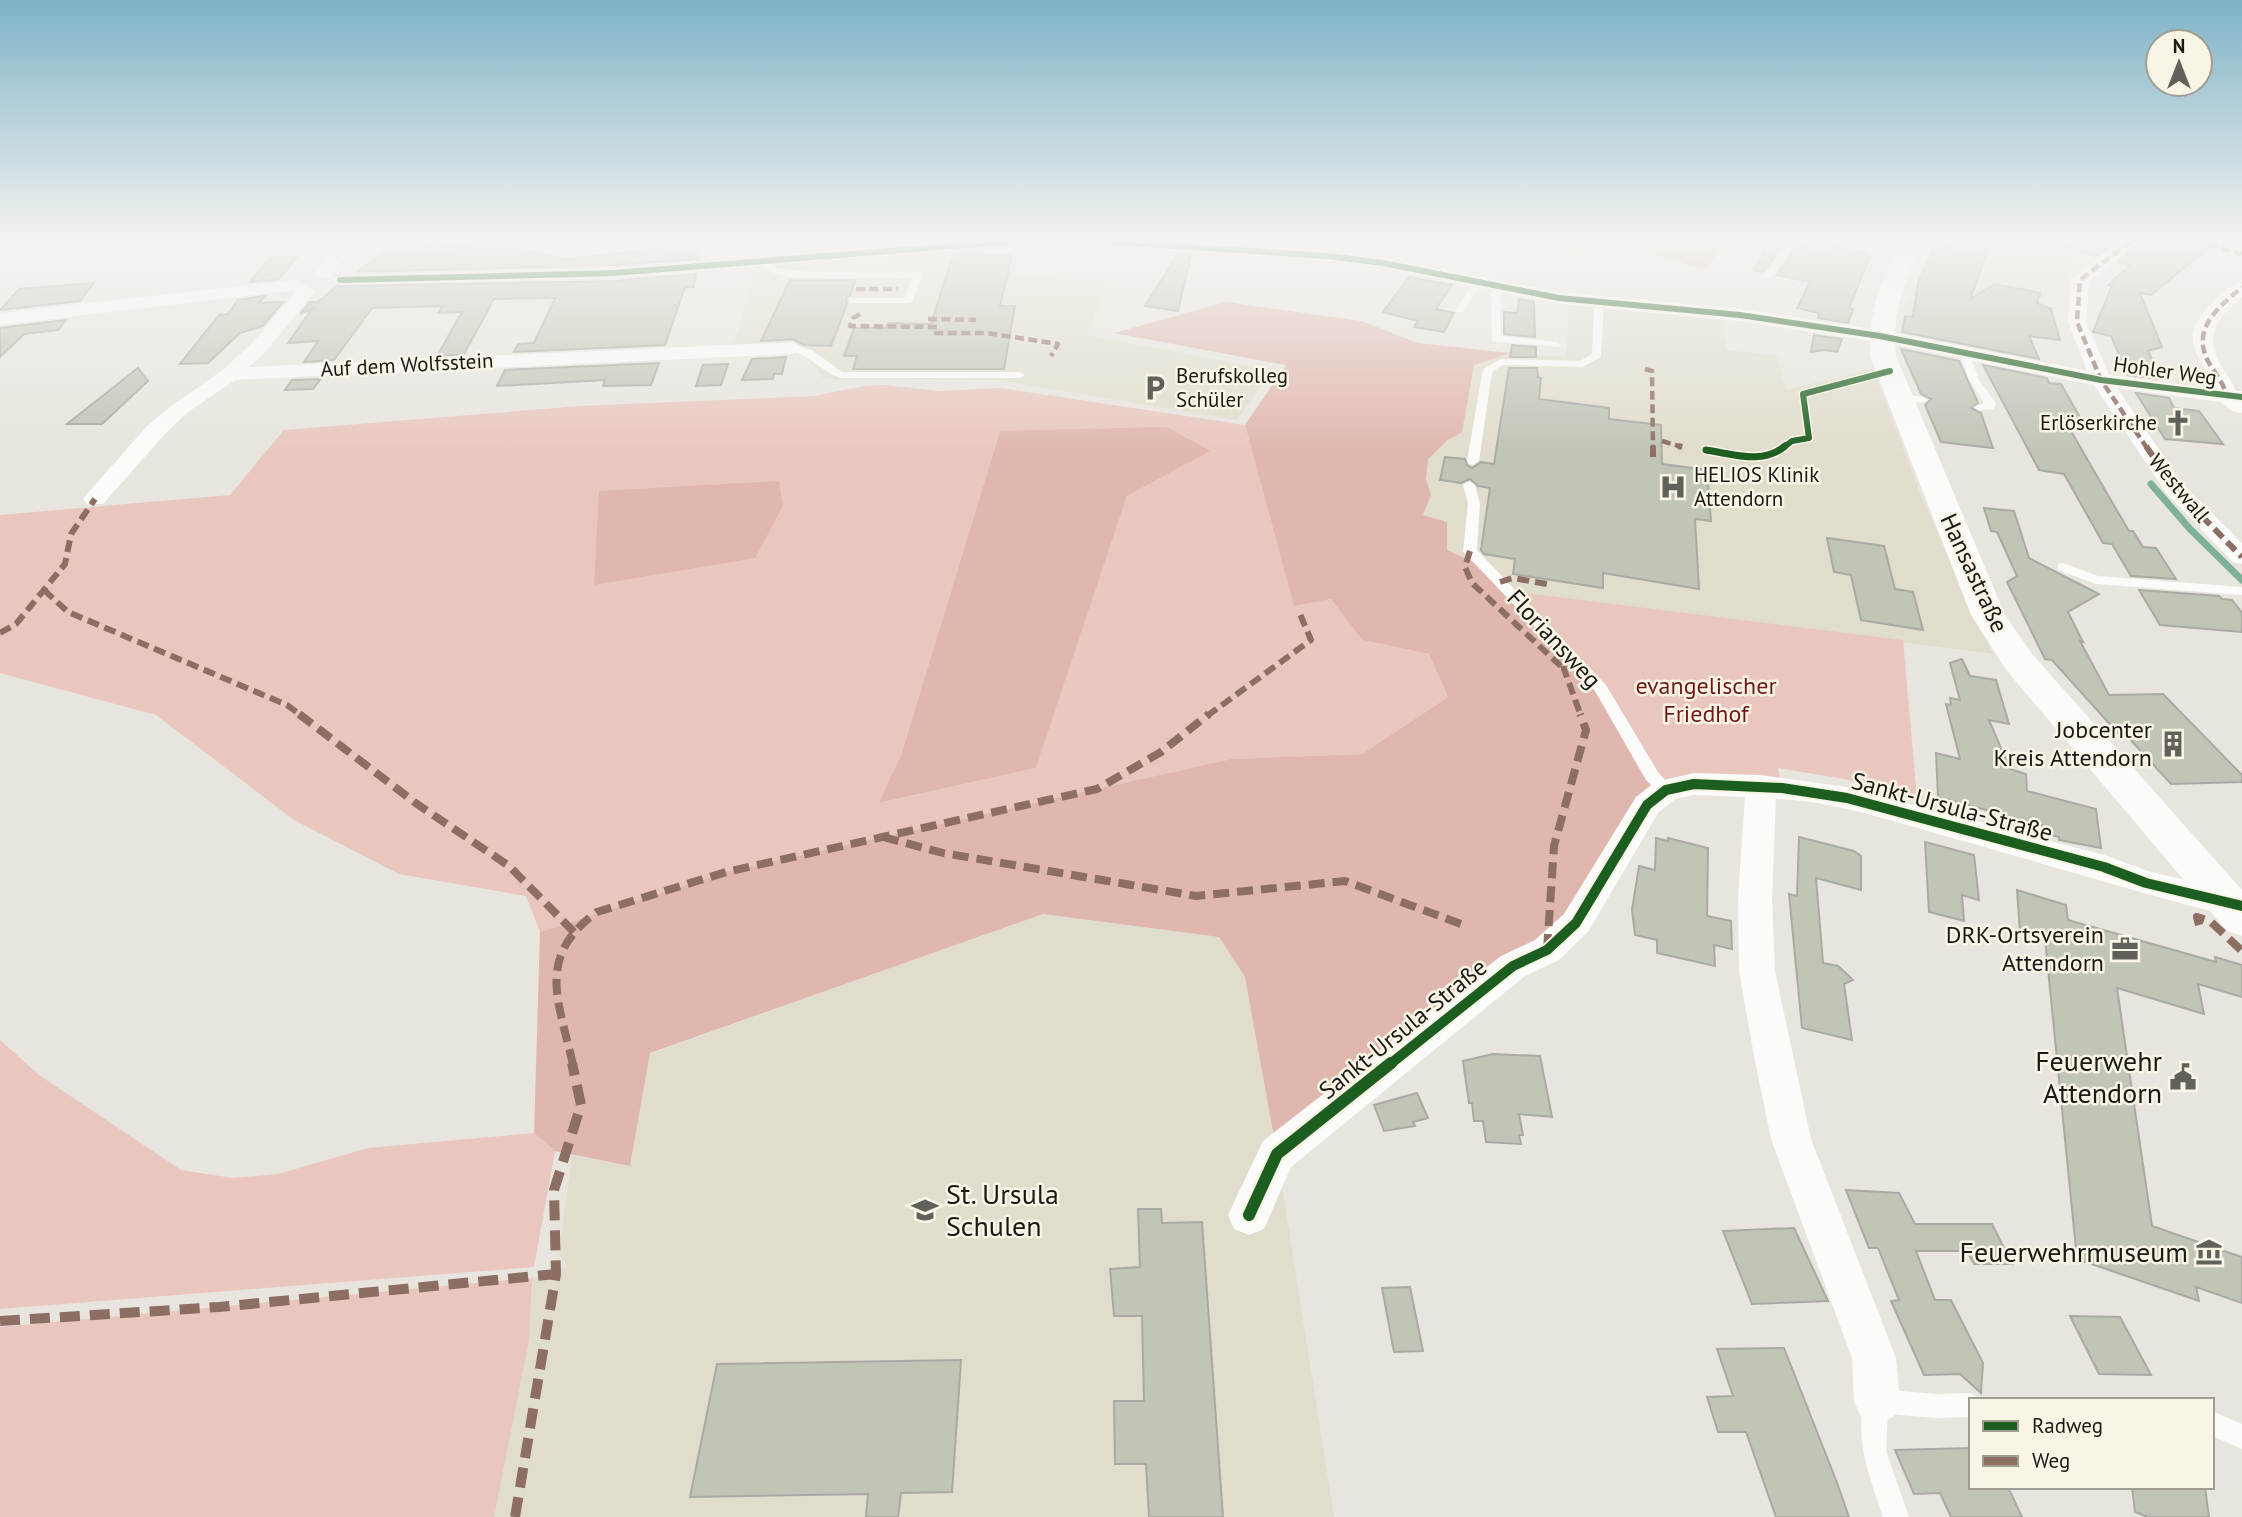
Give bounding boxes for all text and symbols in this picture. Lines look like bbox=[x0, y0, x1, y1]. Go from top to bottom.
north arrow bbox=[2144, 28, 2214, 98]
text: N bbox=[2173, 34, 2185, 58]
street label: Auf dem Wolfsstein bbox=[320, 346, 494, 383]
street label: Hohler Weg bbox=[2112, 350, 2219, 391]
place label: Berufskolleg Schüler bbox=[1176, 362, 1288, 413]
parking icon: Berufskolleg Schüler bbox=[1140, 373, 1170, 403]
church icon: Erlöserkirche bbox=[2163, 408, 2193, 438]
place label: Erlöserkirche bbox=[2040, 409, 2157, 436]
street label: Westwall bbox=[2143, 448, 2216, 527]
place label: HELIOS Klinik Attendorn bbox=[1694, 461, 1819, 512]
hospital icon: HELIOS Klinik Attendorn bbox=[1658, 472, 1688, 502]
street label: Hansastraße bbox=[1933, 508, 2016, 637]
street label: Floriansweg bbox=[1501, 583, 1608, 695]
park label: evangelischer Friedhof bbox=[1635, 670, 1777, 729]
place label: Jobcenter Kreis Attendorn bbox=[1993, 714, 2152, 773]
building icon: Jobcenter Kreis Attendorn bbox=[2158, 729, 2188, 759]
street label: Sankt-Ursula-Straße bbox=[1848, 765, 2056, 848]
place label: DRK-Ortsverein Attendorn bbox=[1946, 919, 2104, 978]
office icon: DRK-Ortsverein Attendorn bbox=[2110, 934, 2140, 964]
street label: Sankt-Ursula-Straße bbox=[1312, 951, 1493, 1106]
place label: Feuerwehr Attendorn bbox=[2035, 1042, 2162, 1111]
public building icon: Feuerwehr Attendorn bbox=[2168, 1062, 2198, 1092]
place label: St. Ursula Schulen bbox=[946, 1175, 1059, 1244]
school or university icon: St. Ursula Schulen bbox=[910, 1195, 940, 1225]
place label: Feuerwehrmuseum bbox=[1959, 1233, 2188, 1270]
museum icon: Feuerwehrmuseum bbox=[2194, 1237, 2224, 1267]
legend bbox=[1969, 1398, 2214, 1489]
text: Radweg bbox=[2032, 1412, 2103, 1439]
text: Weg bbox=[2032, 1447, 2070, 1474]

